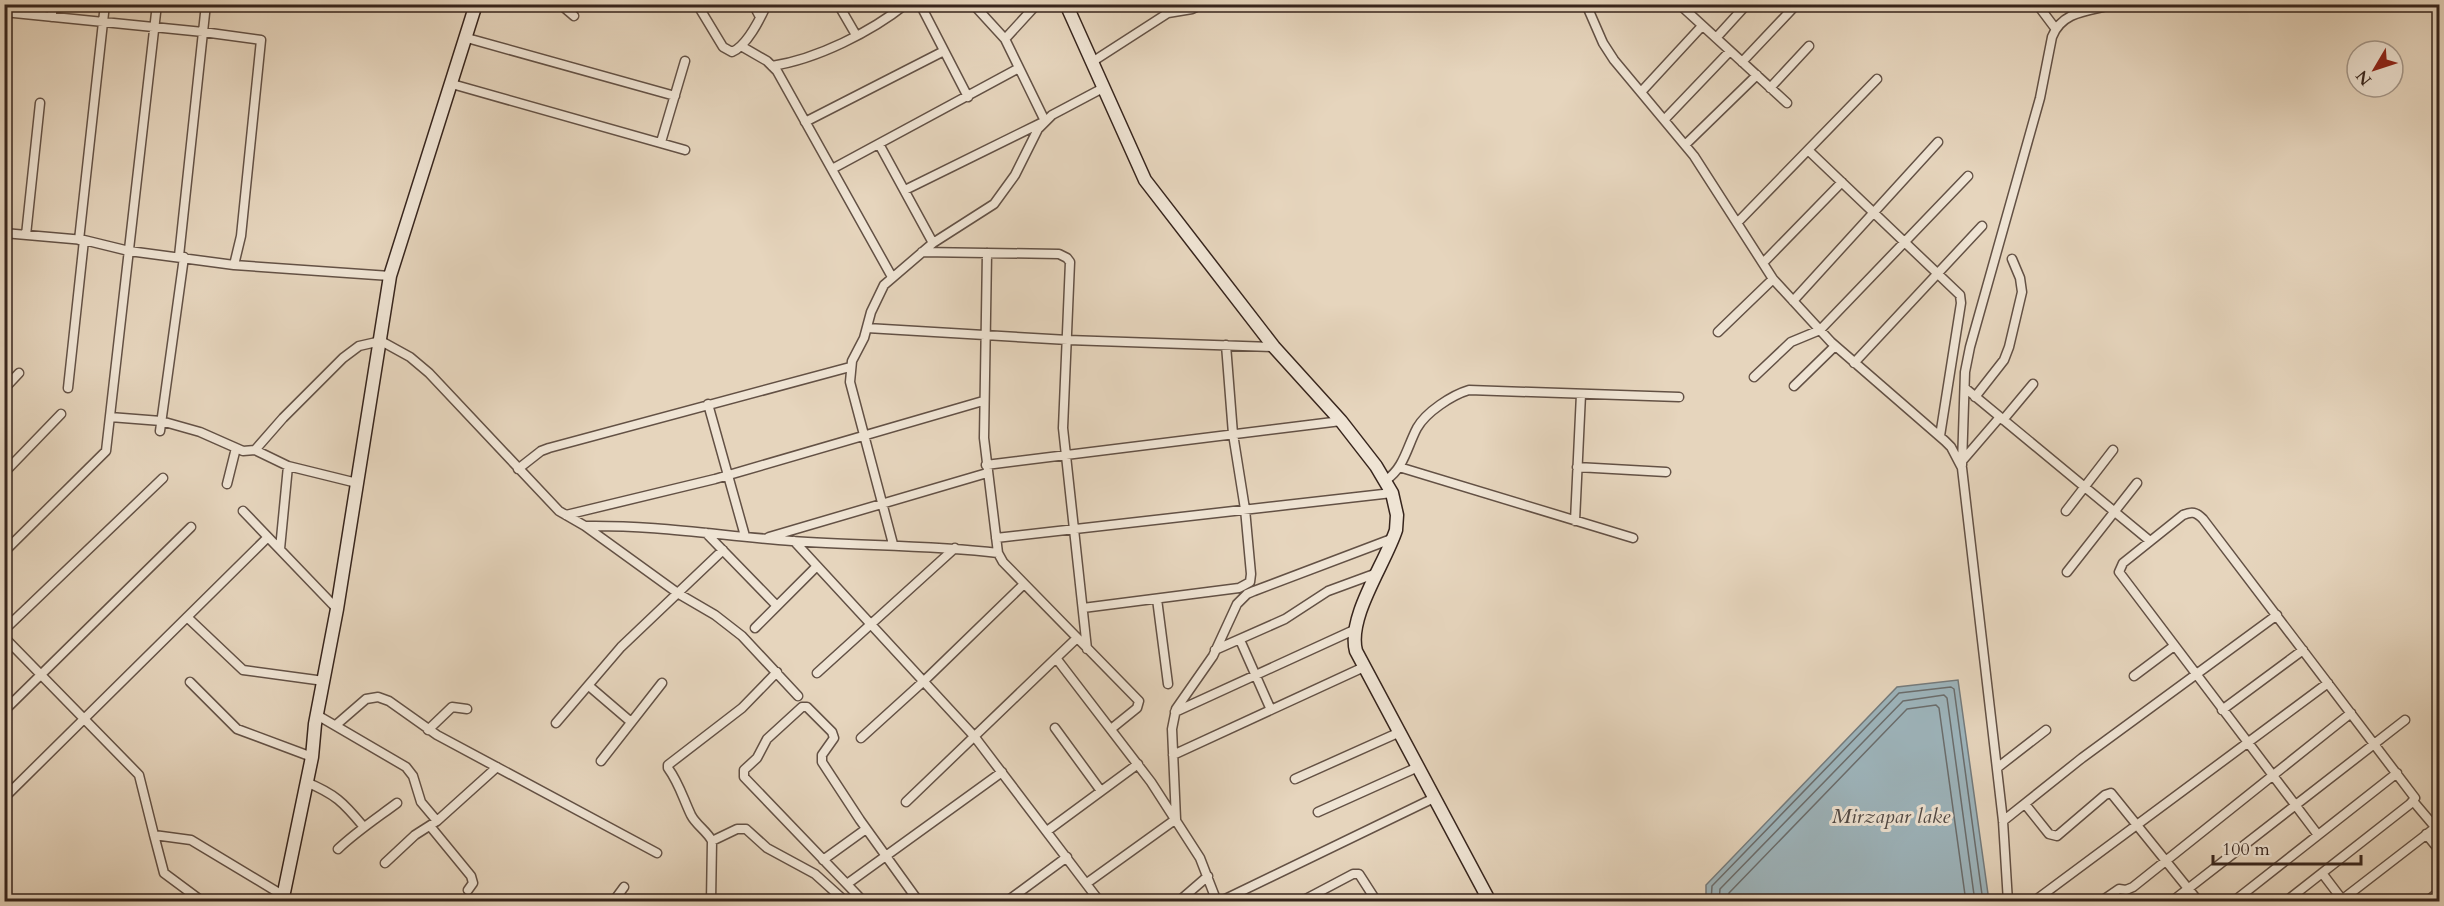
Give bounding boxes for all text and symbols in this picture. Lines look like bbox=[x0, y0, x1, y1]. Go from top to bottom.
north arrow bbox=[2345, 39, 2405, 99]
text: N bbox=[2351, 65, 2377, 90]
water label: Mirzapar lake bbox=[1832, 802, 1951, 831]
scale bar bbox=[2213, 828, 2362, 866]
text: 100 m bbox=[2222, 837, 2270, 862]

